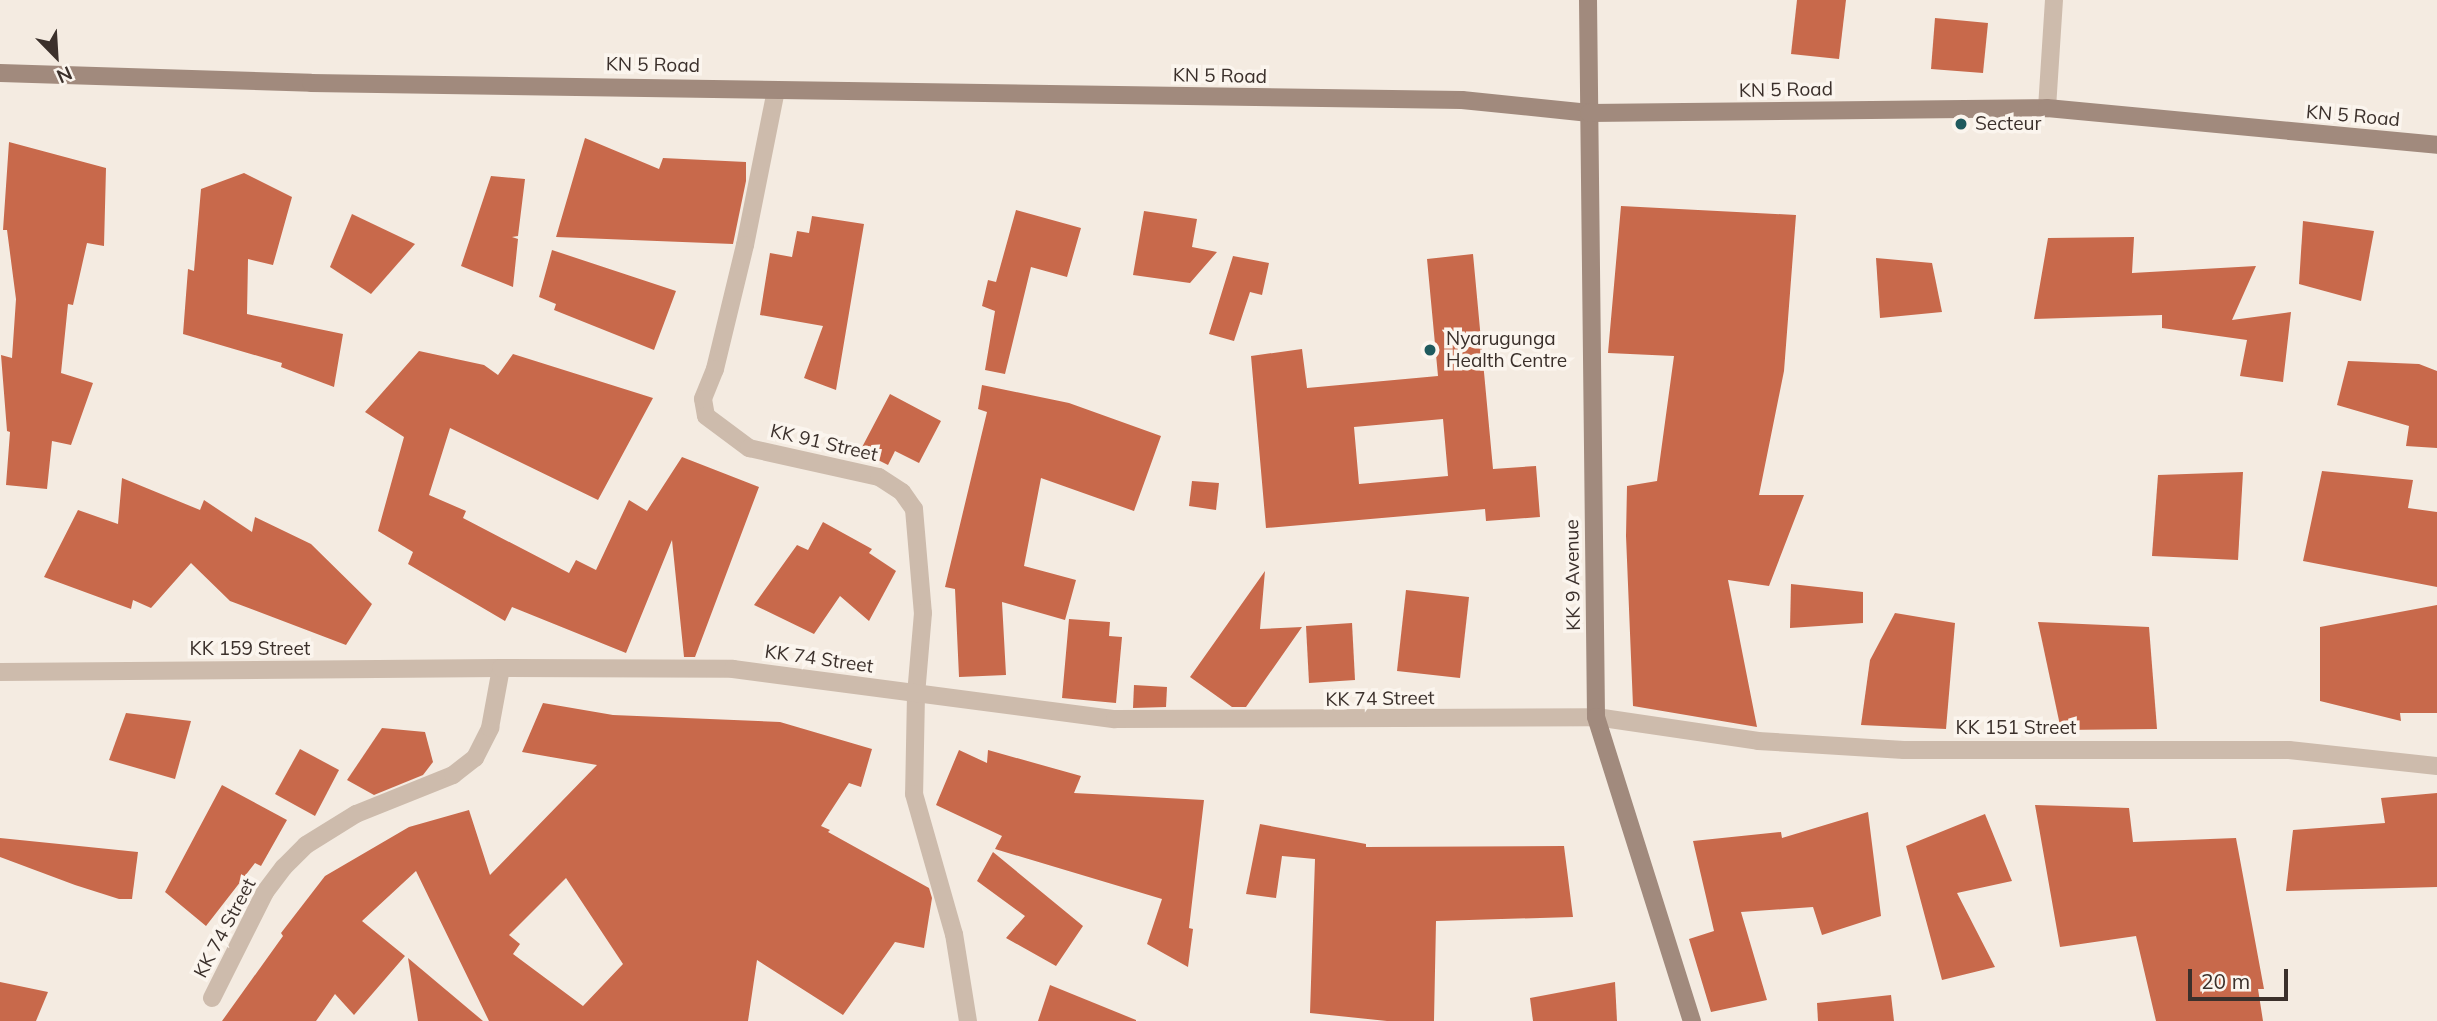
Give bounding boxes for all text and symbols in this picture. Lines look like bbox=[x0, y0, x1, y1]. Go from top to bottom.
north arrow bbox=[21, 21, 91, 91]
street label: KN 5 Road bbox=[606, 53, 700, 77]
text: N bbox=[53, 61, 76, 89]
street label: KN 5 Road bbox=[1173, 64, 1267, 88]
street label: KN 5 Road bbox=[1739, 78, 1833, 102]
street label: KN 5 Road bbox=[2305, 101, 2401, 131]
place label: Secteur bbox=[1975, 113, 2041, 135]
marker: Secteur bbox=[1953, 116, 1969, 132]
place label: Nyarugunga Health Centre bbox=[1446, 328, 1567, 372]
marker: Nyarugunga Health Centre bbox=[1420, 340, 1440, 360]
street label: KK 91 Street bbox=[768, 420, 880, 466]
street label: KK 9 Avenue bbox=[1561, 519, 1585, 631]
street label: KK 159 Street bbox=[190, 638, 310, 660]
street label: KK 74 Street bbox=[763, 640, 875, 678]
street label: KK 74 Street bbox=[1325, 687, 1435, 711]
street label: KK 151 Street bbox=[1956, 717, 2076, 739]
street label: KK 74 Street bbox=[189, 874, 261, 982]
scale bar bbox=[2192, 954, 2292, 998]
text: 20 m bbox=[2201, 968, 2250, 994]

